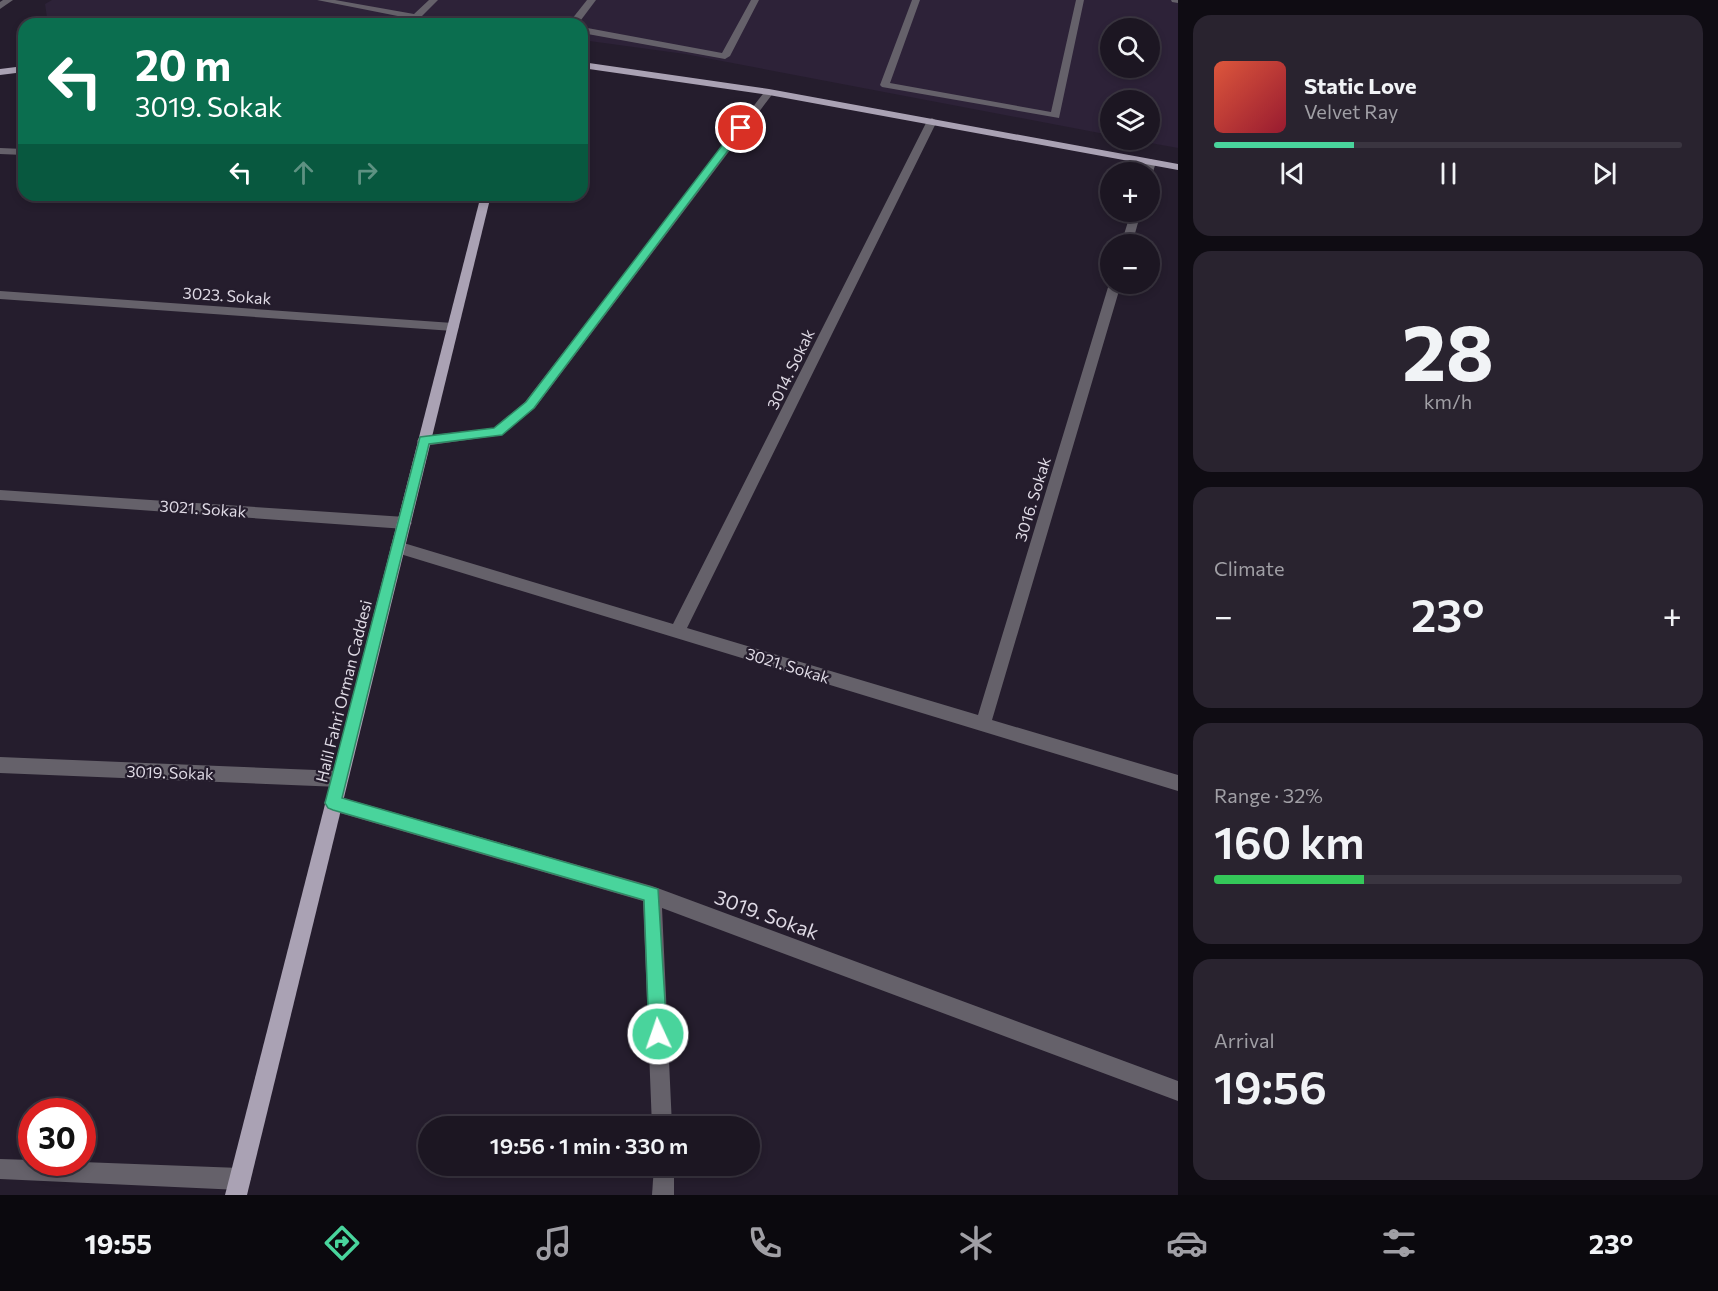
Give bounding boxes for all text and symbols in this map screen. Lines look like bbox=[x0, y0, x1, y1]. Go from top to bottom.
map controls bbox=[1100, 18, 1160, 294]
button: search bbox=[1100, 18, 1160, 78]
text: 20 m bbox=[135, 38, 231, 90]
icon: left bbox=[36, 42, 114, 120]
text: Static Love bbox=[1304, 72, 1417, 99]
text: 3019. Sokak bbox=[135, 90, 282, 123]
button: layers bbox=[1100, 90, 1160, 150]
text: Velvet Ray bbox=[1304, 99, 1398, 123]
pin bbox=[715, 102, 766, 153]
icon: arrive bbox=[724, 111, 757, 144]
icon: left bbox=[224, 156, 257, 189]
icon: ahead bbox=[287, 156, 320, 189]
icon: right bbox=[350, 156, 383, 189]
icon: previous bbox=[1276, 157, 1309, 190]
icon: pause bbox=[1432, 157, 1465, 190]
icon: next bbox=[1588, 157, 1621, 190]
button: + bbox=[1100, 162, 1160, 222]
button: − bbox=[1100, 234, 1160, 294]
street label: 3023. Sokak bbox=[182, 282, 272, 308]
text: 28 bbox=[1402, 302, 1494, 397]
street label: 3014. Sokak bbox=[762, 325, 818, 412]
text: km/h bbox=[1424, 389, 1472, 413]
street label: 3016. Sokak bbox=[1010, 454, 1054, 544]
street label: 3021. Sokak bbox=[159, 495, 247, 521]
text: Climate bbox=[1214, 556, 1284, 580]
text: 23° bbox=[1411, 586, 1484, 641]
text: − bbox=[1214, 594, 1233, 635]
text: + bbox=[1663, 594, 1682, 635]
street label: Halil Fahri Orman Caddesi bbox=[311, 598, 375, 784]
street label: 3021. Sokak bbox=[744, 643, 833, 687]
street label: 3019. Sokak bbox=[126, 761, 214, 783]
text: Range · 32% bbox=[1214, 783, 1323, 807]
text: 160 km bbox=[1214, 813, 1365, 868]
street label: 3019. Sokak bbox=[712, 884, 823, 944]
position arrow bbox=[626, 1002, 690, 1066]
text: Arrival bbox=[1214, 1028, 1275, 1052]
text: 19:56 bbox=[1214, 1058, 1327, 1113]
speed limit sign: 30 bbox=[18, 1098, 96, 1176]
text: 19:56 · 1 min · 330 m bbox=[490, 1132, 688, 1159]
icon: directions bbox=[321, 1222, 363, 1264]
icon: music bbox=[533, 1222, 575, 1264]
icon: phone bbox=[744, 1222, 786, 1264]
icon: climate bbox=[955, 1222, 997, 1264]
icon: car bbox=[1166, 1222, 1208, 1264]
icon: filters bbox=[1378, 1222, 1420, 1264]
text: 19:55 bbox=[85, 1227, 152, 1260]
text: 23° bbox=[1589, 1227, 1633, 1260]

